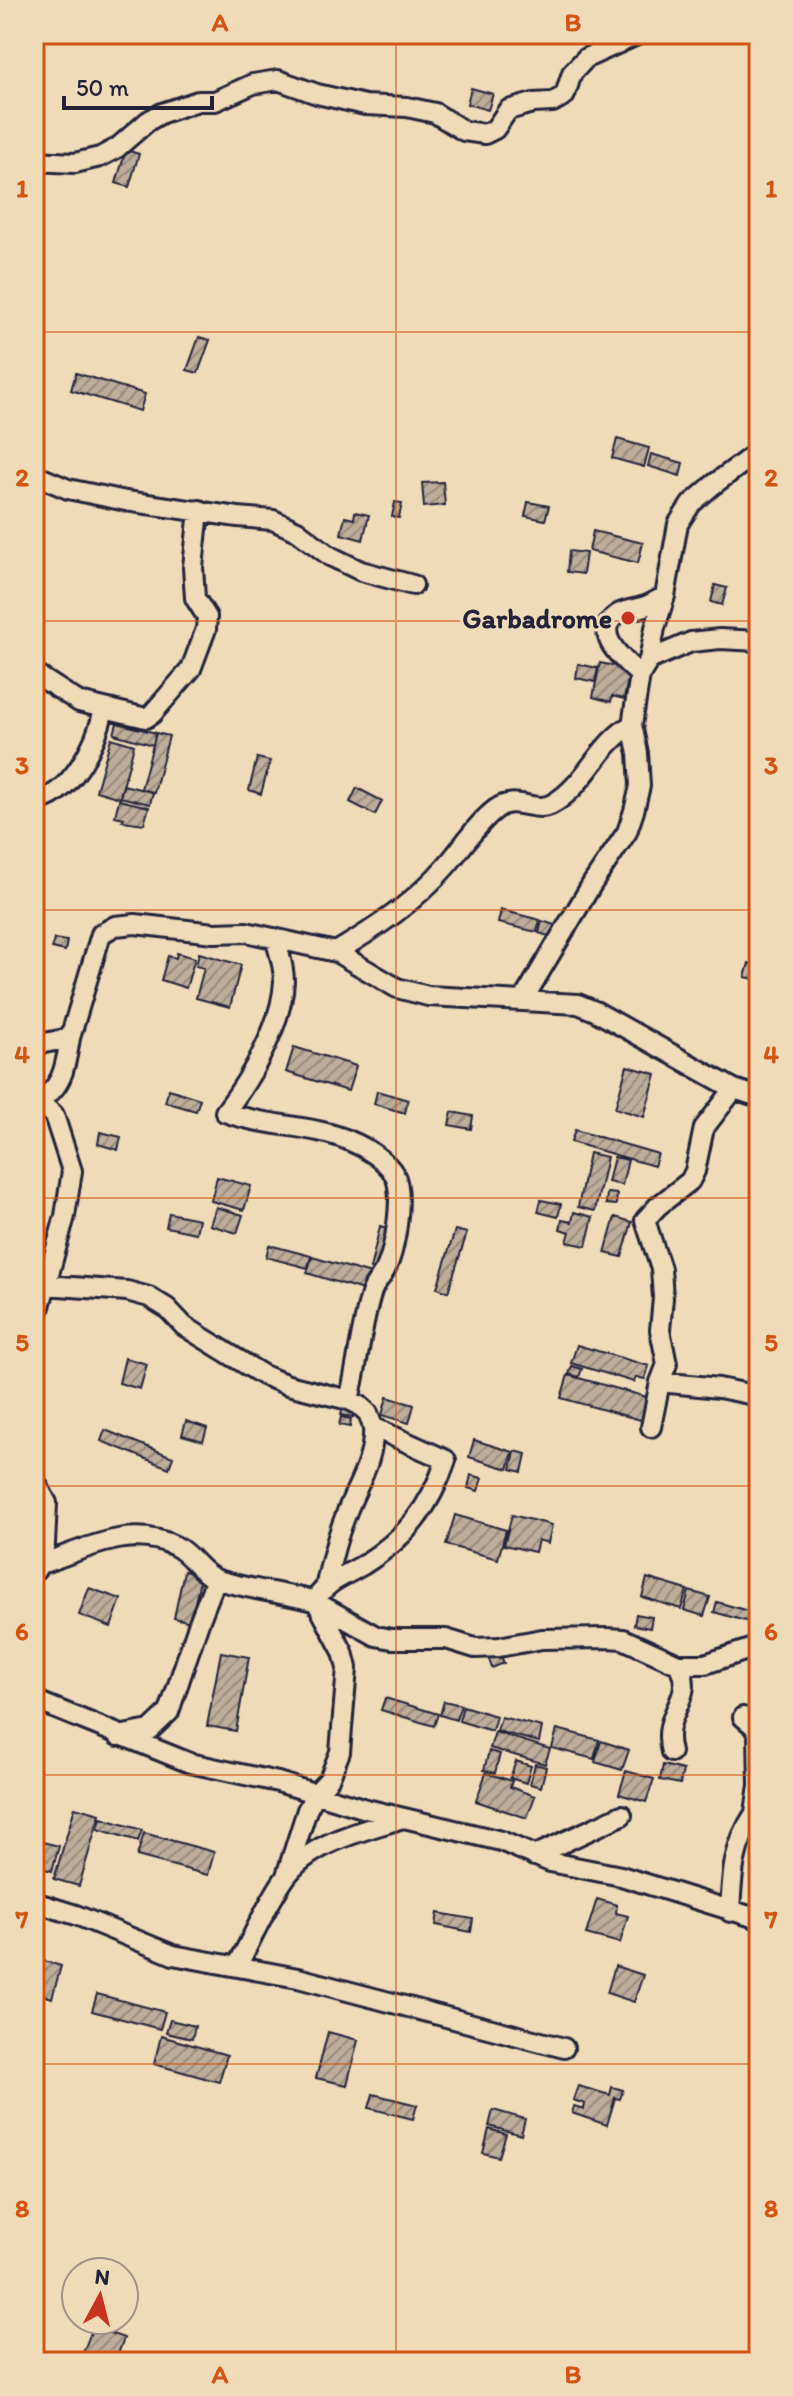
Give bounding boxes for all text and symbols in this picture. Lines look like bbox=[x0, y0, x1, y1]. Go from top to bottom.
text: A bbox=[211, 6, 229, 38]
text: B bbox=[565, 6, 582, 38]
scale bar bbox=[64, 60, 212, 110]
text: 50 m bbox=[76, 73, 129, 102]
text: 1 bbox=[16, 172, 28, 204]
text: 1 bbox=[765, 172, 777, 204]
text: 2 bbox=[15, 461, 29, 493]
text: 2 bbox=[764, 461, 778, 493]
place label: Garbadrome bbox=[462, 601, 612, 635]
marker: Garbadrome bbox=[619, 609, 637, 627]
text: 3 bbox=[15, 749, 29, 781]
text: 3 bbox=[764, 749, 778, 781]
text: 4 bbox=[14, 1038, 30, 1070]
text: 4 bbox=[763, 1038, 779, 1070]
text: 5 bbox=[15, 1326, 29, 1358]
text: 5 bbox=[764, 1326, 778, 1358]
text: 6 bbox=[15, 1615, 29, 1647]
text: 6 bbox=[764, 1615, 778, 1647]
text: 7 bbox=[15, 1903, 29, 1935]
text: 7 bbox=[764, 1903, 778, 1935]
text: 8 bbox=[15, 2192, 29, 2224]
text: 8 bbox=[764, 2192, 778, 2224]
north arrow bbox=[60, 2256, 140, 2336]
text: N bbox=[93, 2262, 111, 2291]
text: A bbox=[211, 2358, 229, 2390]
text: B bbox=[565, 2358, 582, 2390]

